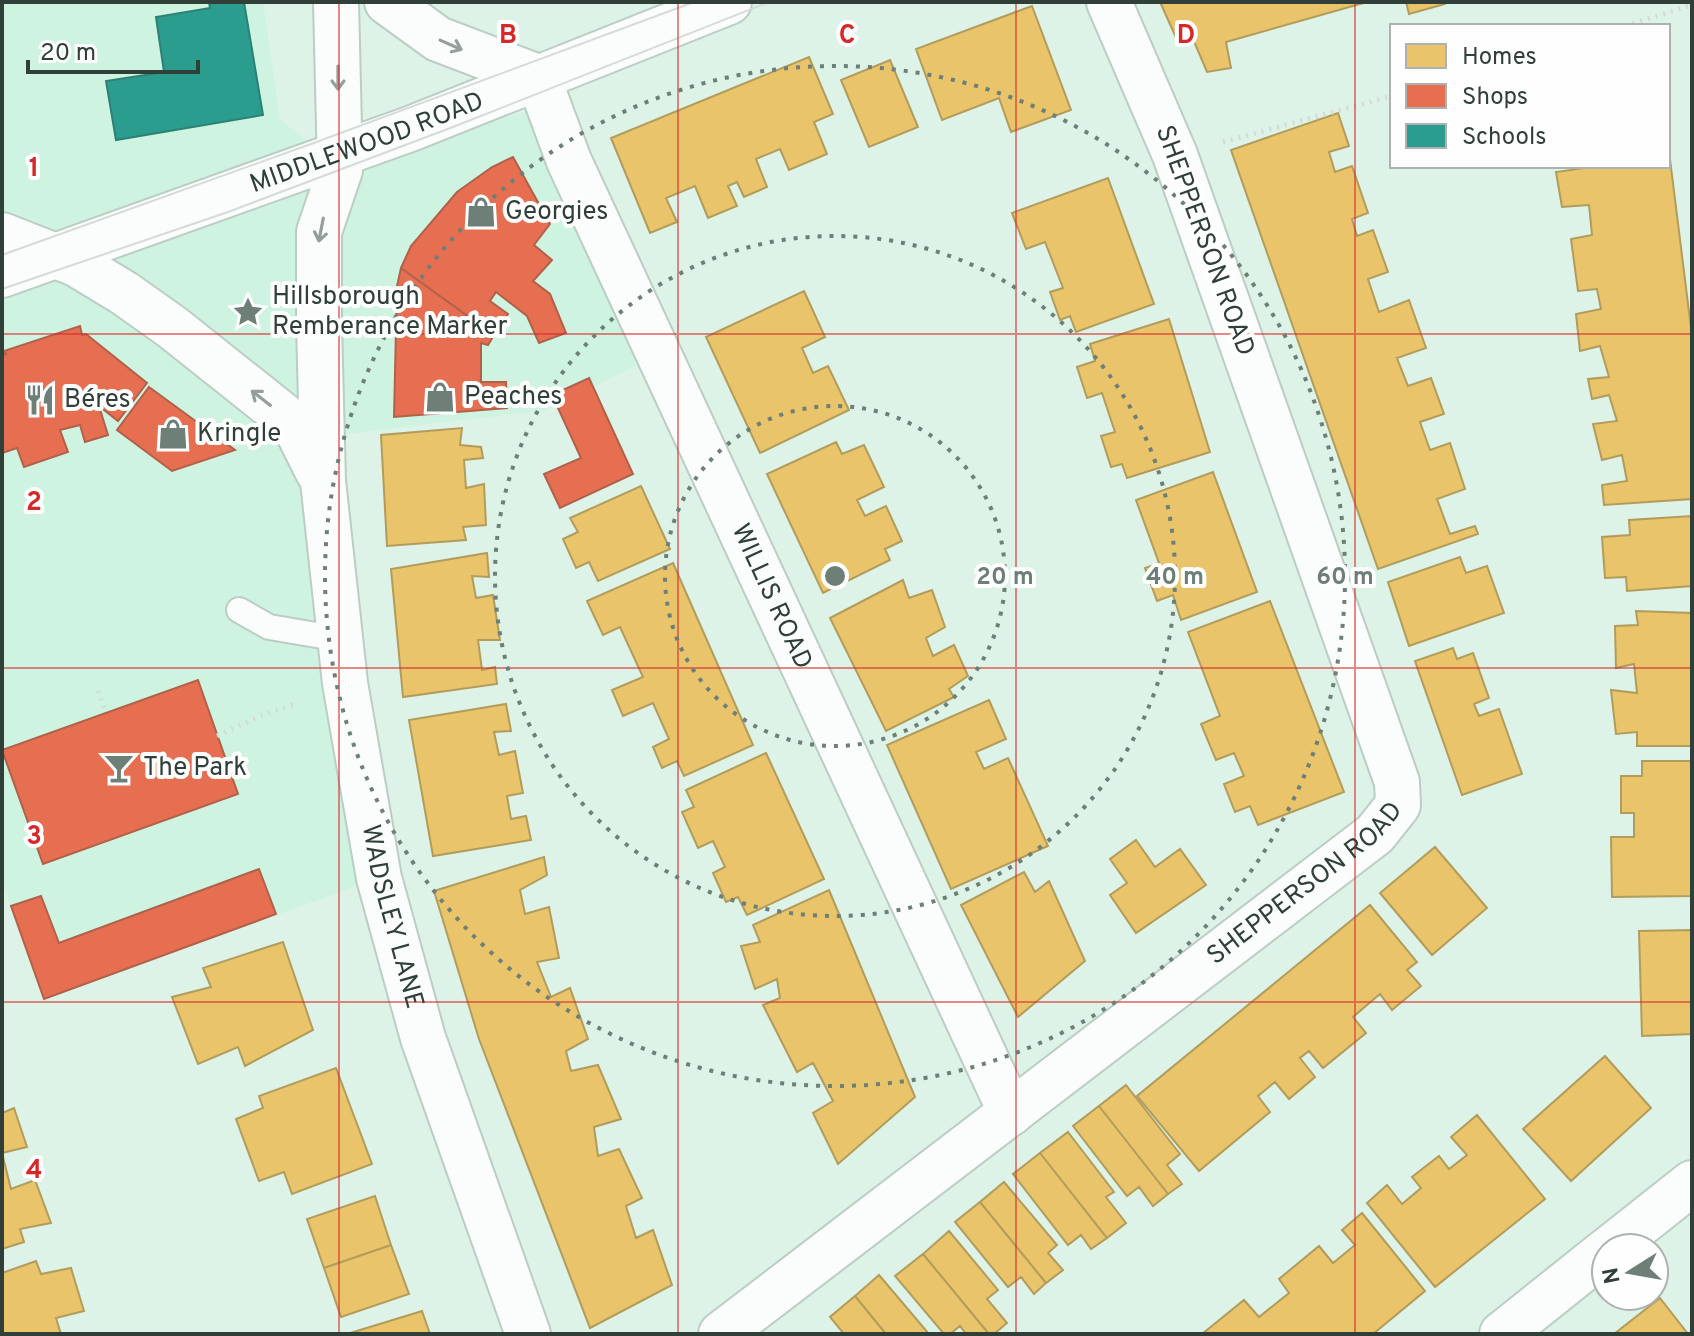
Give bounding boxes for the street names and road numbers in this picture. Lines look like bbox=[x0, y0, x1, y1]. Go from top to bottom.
street label: MIDDLEWOOD ROAD bbox=[246, 85, 489, 201]
street label: SHEPPERSON ROAD bbox=[1147, 121, 1261, 361]
street label: WILLIS ROAD bbox=[723, 519, 819, 675]
street label: SHEPPERSON ROAD bbox=[1201, 795, 1410, 973]
street label: WADSLEY LANE bbox=[353, 822, 431, 1012]

